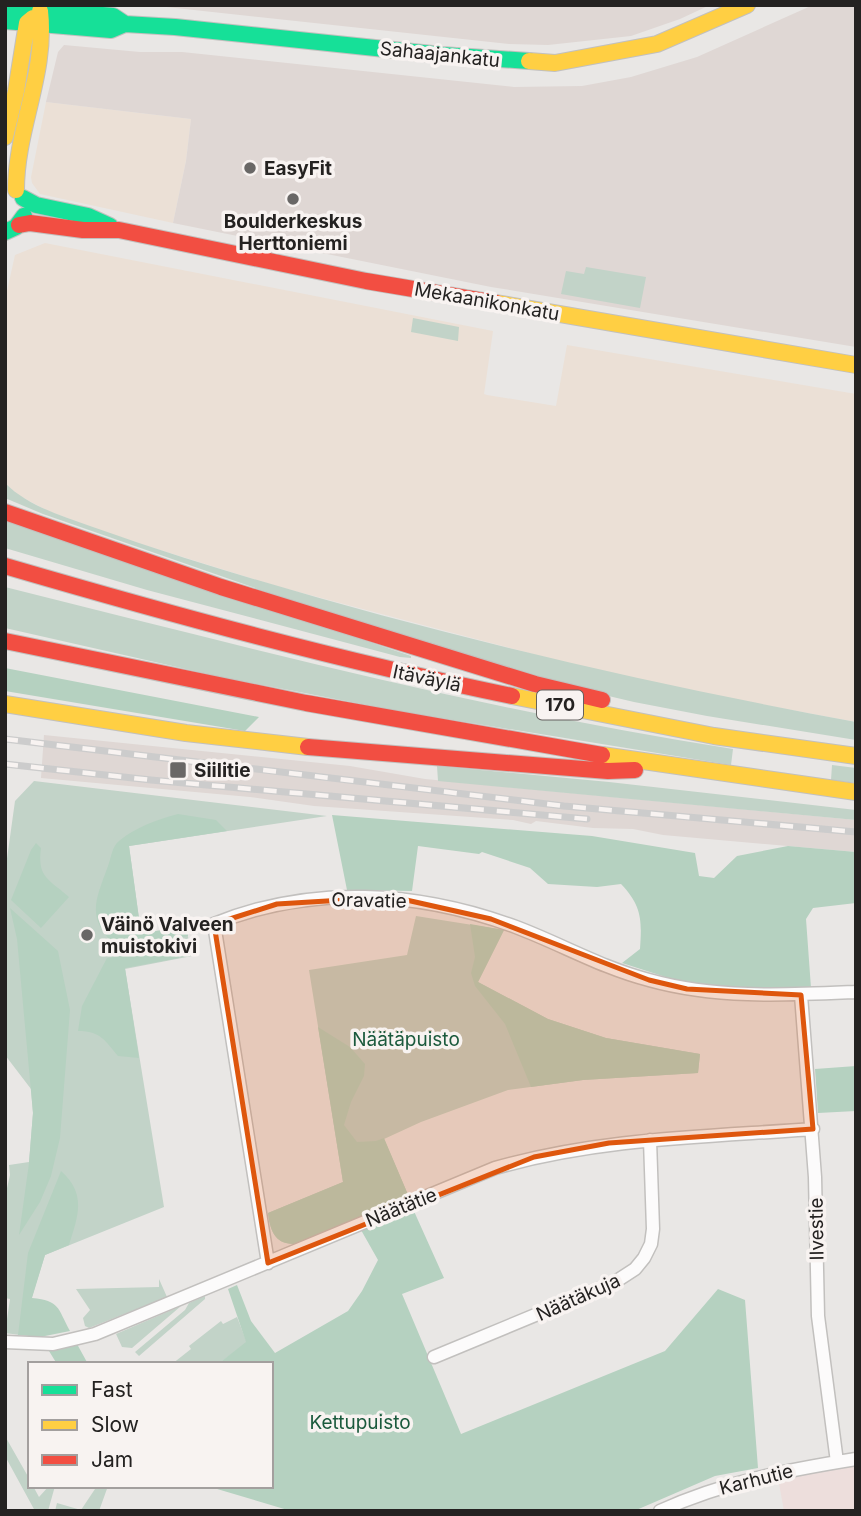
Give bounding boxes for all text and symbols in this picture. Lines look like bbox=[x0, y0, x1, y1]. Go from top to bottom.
street label: Sahaajankatu bbox=[379, 37, 501, 72]
place label: EasyFit bbox=[264, 157, 332, 180]
marker: EasyFit bbox=[242, 160, 258, 176]
marker: Boulderkeskus Herttoniemi bbox=[285, 191, 301, 207]
place label: Boulderkeskus Herttoniemi bbox=[224, 210, 362, 255]
street label: Mekaanikonkatu bbox=[413, 277, 561, 326]
street label: Itäväylä bbox=[391, 660, 463, 697]
road number: 170 bbox=[537, 690, 583, 720]
place label: Siilitie bbox=[194, 759, 250, 782]
marker: Siilitie bbox=[168, 760, 188, 780]
street label: Oravatie bbox=[331, 888, 407, 913]
place label: Väinö Valveen muistokivi bbox=[101, 913, 234, 958]
marker: Väinö Valveen muistokivi bbox=[79, 927, 95, 943]
park label: Näätäpuisto bbox=[352, 1028, 460, 1051]
street label: Näätätie bbox=[362, 1183, 440, 1232]
street label: Ilvestie bbox=[804, 1197, 829, 1261]
street label: Näätäkuja bbox=[533, 1269, 624, 1326]
legend bbox=[28, 1362, 273, 1488]
text: Fast bbox=[91, 1377, 133, 1402]
park label: Kettupuisto bbox=[309, 1411, 411, 1434]
text: Slow bbox=[91, 1412, 139, 1437]
text: Jam bbox=[91, 1447, 133, 1472]
street label: Karhutie bbox=[717, 1459, 795, 1500]

